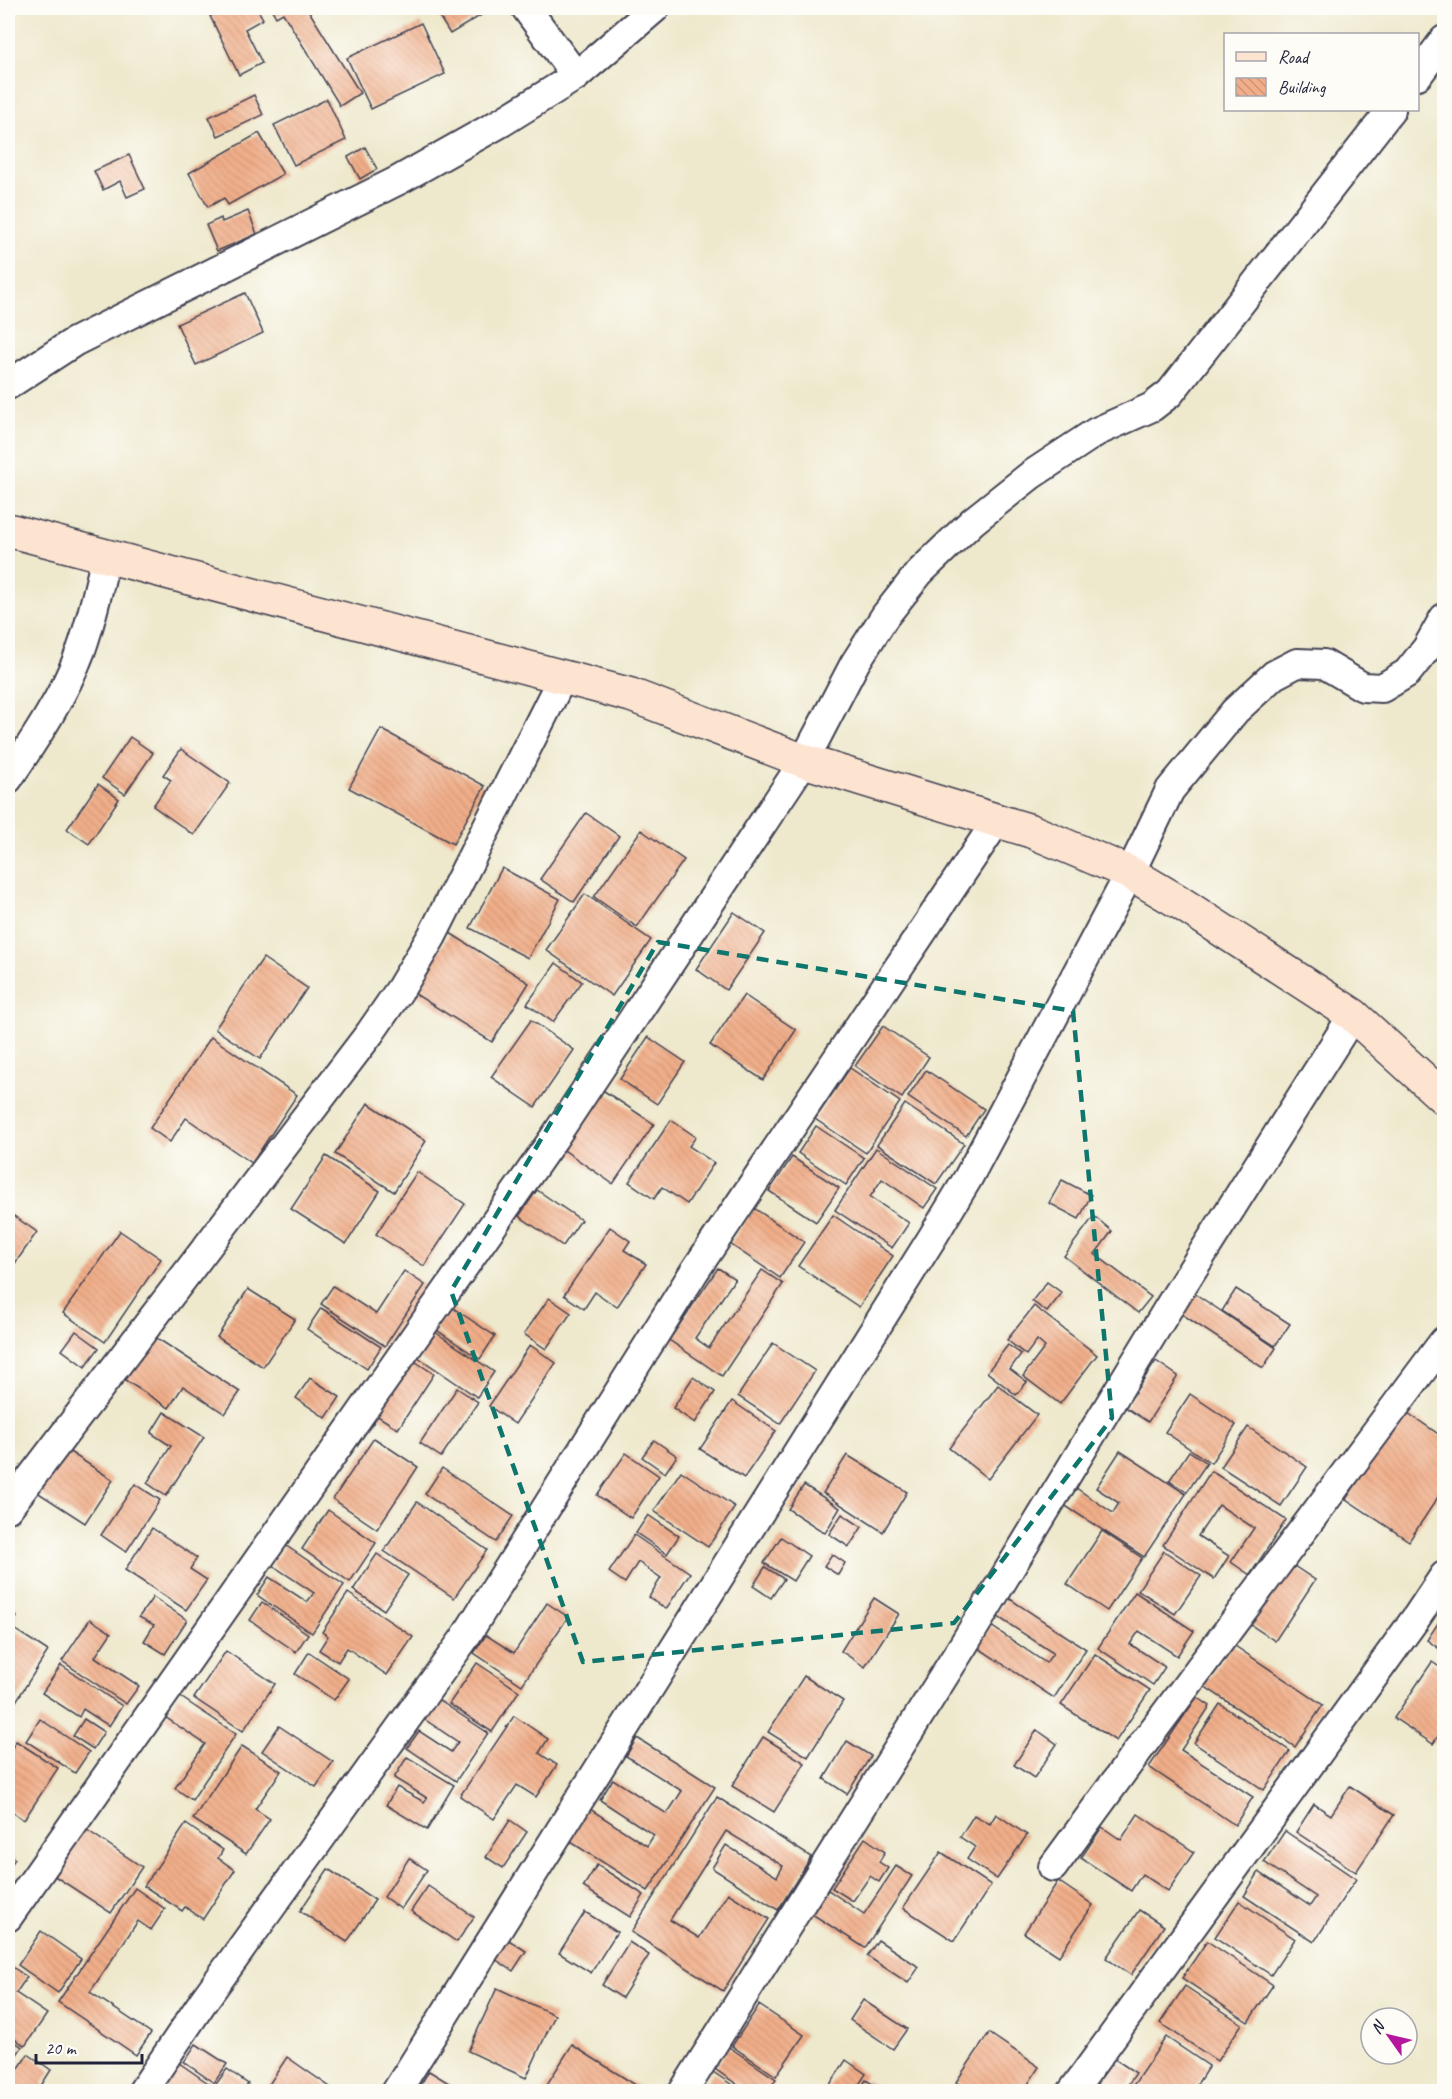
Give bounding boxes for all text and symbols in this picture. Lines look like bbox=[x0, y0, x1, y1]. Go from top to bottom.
legend bbox=[1224, 33, 1419, 111]
text: Road bbox=[1278, 46, 1311, 68]
text: Building bbox=[1278, 76, 1327, 98]
north arrow bbox=[1359, 2006, 1419, 2066]
text: N bbox=[1366, 2016, 1390, 2038]
scale bar bbox=[36, 2027, 142, 2065]
text: 20 m bbox=[45, 2037, 78, 2059]

